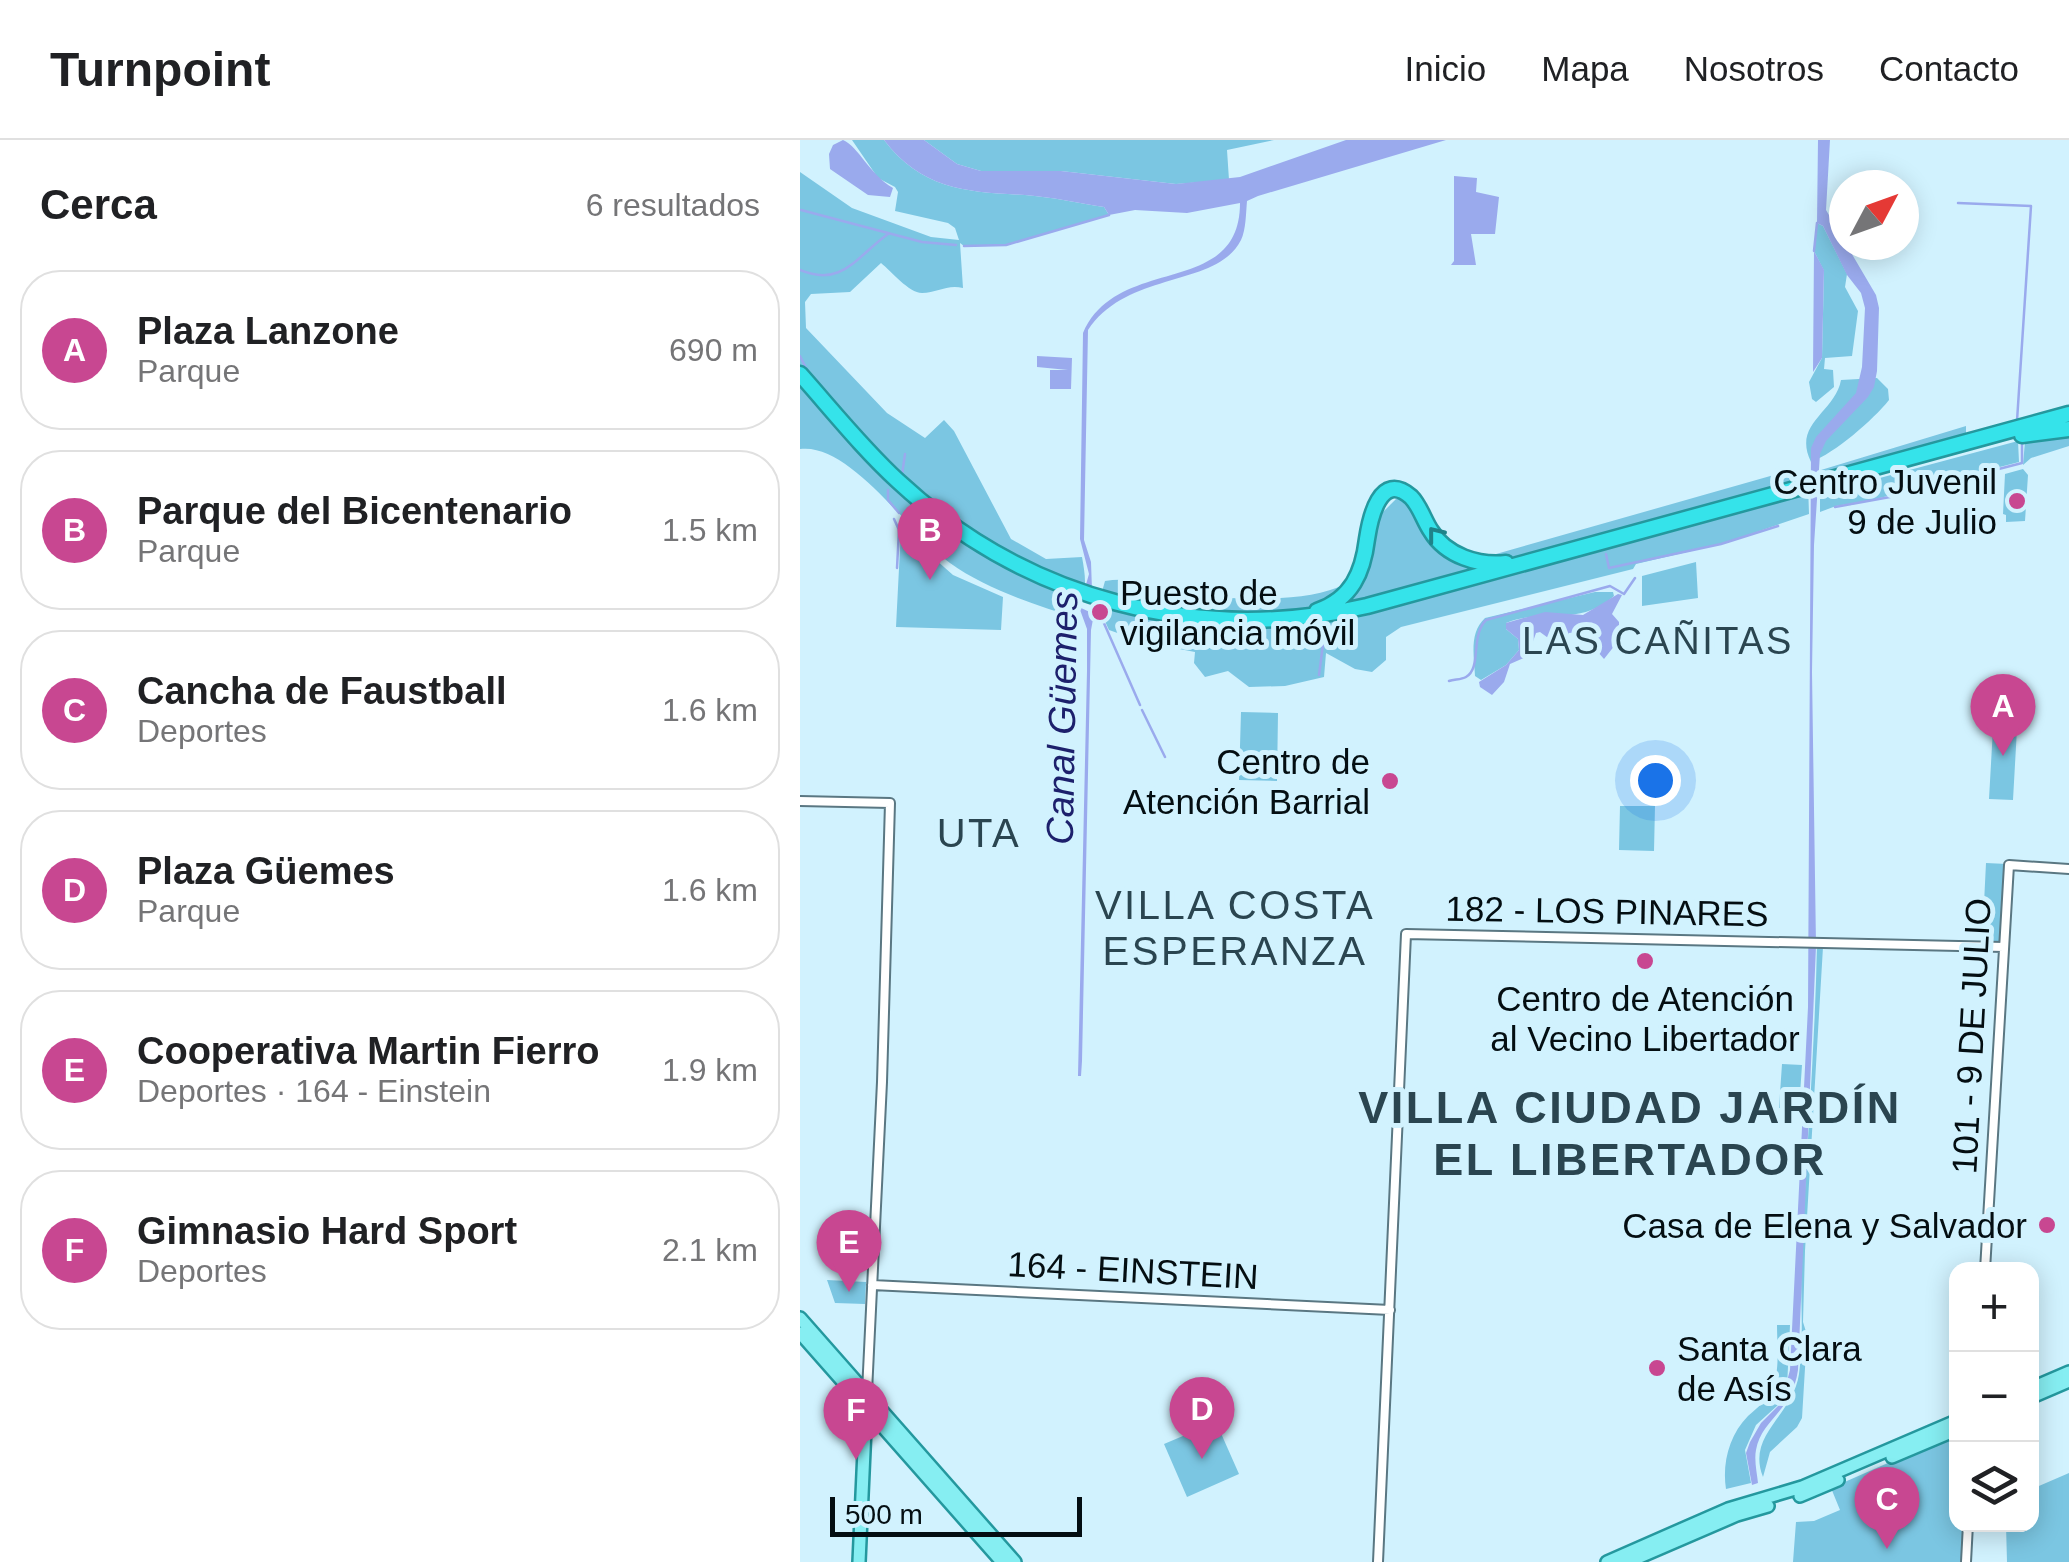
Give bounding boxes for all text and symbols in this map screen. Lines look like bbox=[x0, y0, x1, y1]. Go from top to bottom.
text: Turnpoint bbox=[50, 43, 270, 96]
text: Inicio bbox=[1405, 49, 1486, 88]
text: Mapa bbox=[1541, 49, 1629, 88]
text: Nosotros bbox=[1684, 49, 1824, 88]
text: Contacto bbox=[1879, 49, 2019, 88]
north arrow bbox=[1829, 170, 1919, 260]
text: Cerca bbox=[40, 181, 157, 228]
text: 6 resultados bbox=[586, 187, 760, 223]
text: Plaza Lanzone bbox=[137, 310, 399, 352]
text: A bbox=[63, 332, 86, 368]
text: 690 m bbox=[669, 332, 758, 368]
text: Parque bbox=[137, 353, 240, 389]
place label: Centro Juvenil 9 de Julio bbox=[1773, 462, 1997, 541]
text: Parque del Bicentenario bbox=[137, 490, 572, 532]
marker: Centro Juvenil 9 de Julio bbox=[2006, 490, 2028, 512]
pin: B bbox=[898, 498, 962, 580]
text: B bbox=[63, 512, 86, 548]
text: 1.5 km bbox=[662, 512, 758, 548]
one-way arrow bbox=[1430, 527, 1447, 545]
text: Parque bbox=[137, 533, 240, 569]
place label: Puesto de vigilancia móvil bbox=[1120, 573, 1355, 652]
water label: Canal Güemes bbox=[1039, 591, 1085, 845]
marker: Puesto de vigilancia móvil bbox=[1089, 601, 1111, 623]
district label: LAS CAÑITAS bbox=[1522, 620, 1794, 662]
text: Cancha de Faustball bbox=[137, 670, 507, 712]
pin: A bbox=[1970, 674, 2036, 756]
text: C bbox=[63, 692, 86, 728]
text: 1.6 km bbox=[662, 692, 758, 728]
text: Deportes bbox=[137, 713, 267, 749]
place label: Centro de Atención Barrial bbox=[1123, 742, 1370, 821]
your location bbox=[1630, 755, 1681, 806]
marker: Centro de Atención Barrial bbox=[1379, 770, 1401, 792]
district label: UTA bbox=[937, 811, 1021, 855]
text: Plaza Güemes bbox=[137, 850, 395, 892]
text: D bbox=[63, 872, 86, 908]
text: 1.6 km bbox=[662, 872, 758, 908]
district label: VILLA COSTA ESPERANZA bbox=[1095, 883, 1375, 973]
street label: 182 - LOS PINARES bbox=[1445, 889, 1769, 933]
text: Parque bbox=[137, 893, 240, 929]
street label: 101 - 9 DE JULIO bbox=[1944, 897, 1998, 1175]
marker: Centro de Atención al Vecino Libertador bbox=[1634, 950, 1656, 972]
place label: Centro de Atención al Vecino Libertador bbox=[1490, 979, 1800, 1058]
text: Cooperativa Martin Fierro bbox=[137, 1030, 599, 1072]
text: E bbox=[64, 1052, 85, 1088]
text: 1.9 km bbox=[662, 1052, 758, 1088]
text: Deportes · 164 - Einstein bbox=[137, 1073, 491, 1109]
district label: VILLA CIUDAD JARDÍN EL LIBERTADOR bbox=[1358, 1082, 1902, 1185]
place label: Casa de Elena y Salvador bbox=[1622, 1206, 2027, 1245]
text: Gimnasio Hard Sport bbox=[137, 1210, 517, 1252]
pin: E bbox=[817, 1210, 882, 1292]
marker: Casa de Elena y Salvador bbox=[2036, 1214, 2058, 1236]
text: F bbox=[65, 1232, 84, 1268]
text: 2.1 km bbox=[662, 1232, 758, 1268]
street label: 164 - EINSTEIN bbox=[1007, 1244, 1259, 1296]
text: Deportes bbox=[137, 1253, 267, 1289]
map controls bbox=[1949, 1262, 2039, 1532]
button: + bbox=[1949, 1262, 2039, 1352]
place label: Santa Clara de Asís bbox=[1677, 1329, 1862, 1408]
button: − bbox=[1949, 1352, 2039, 1442]
marker: Santa Clara de Asís bbox=[1646, 1357, 1668, 1379]
pin: D bbox=[1170, 1376, 1234, 1459]
pin: F bbox=[823, 1378, 888, 1460]
button: layers bbox=[1949, 1442, 2039, 1532]
pin: C bbox=[1854, 1466, 1920, 1549]
scale bar bbox=[830, 1492, 1082, 1536]
text: 500 m bbox=[845, 1499, 923, 1530]

